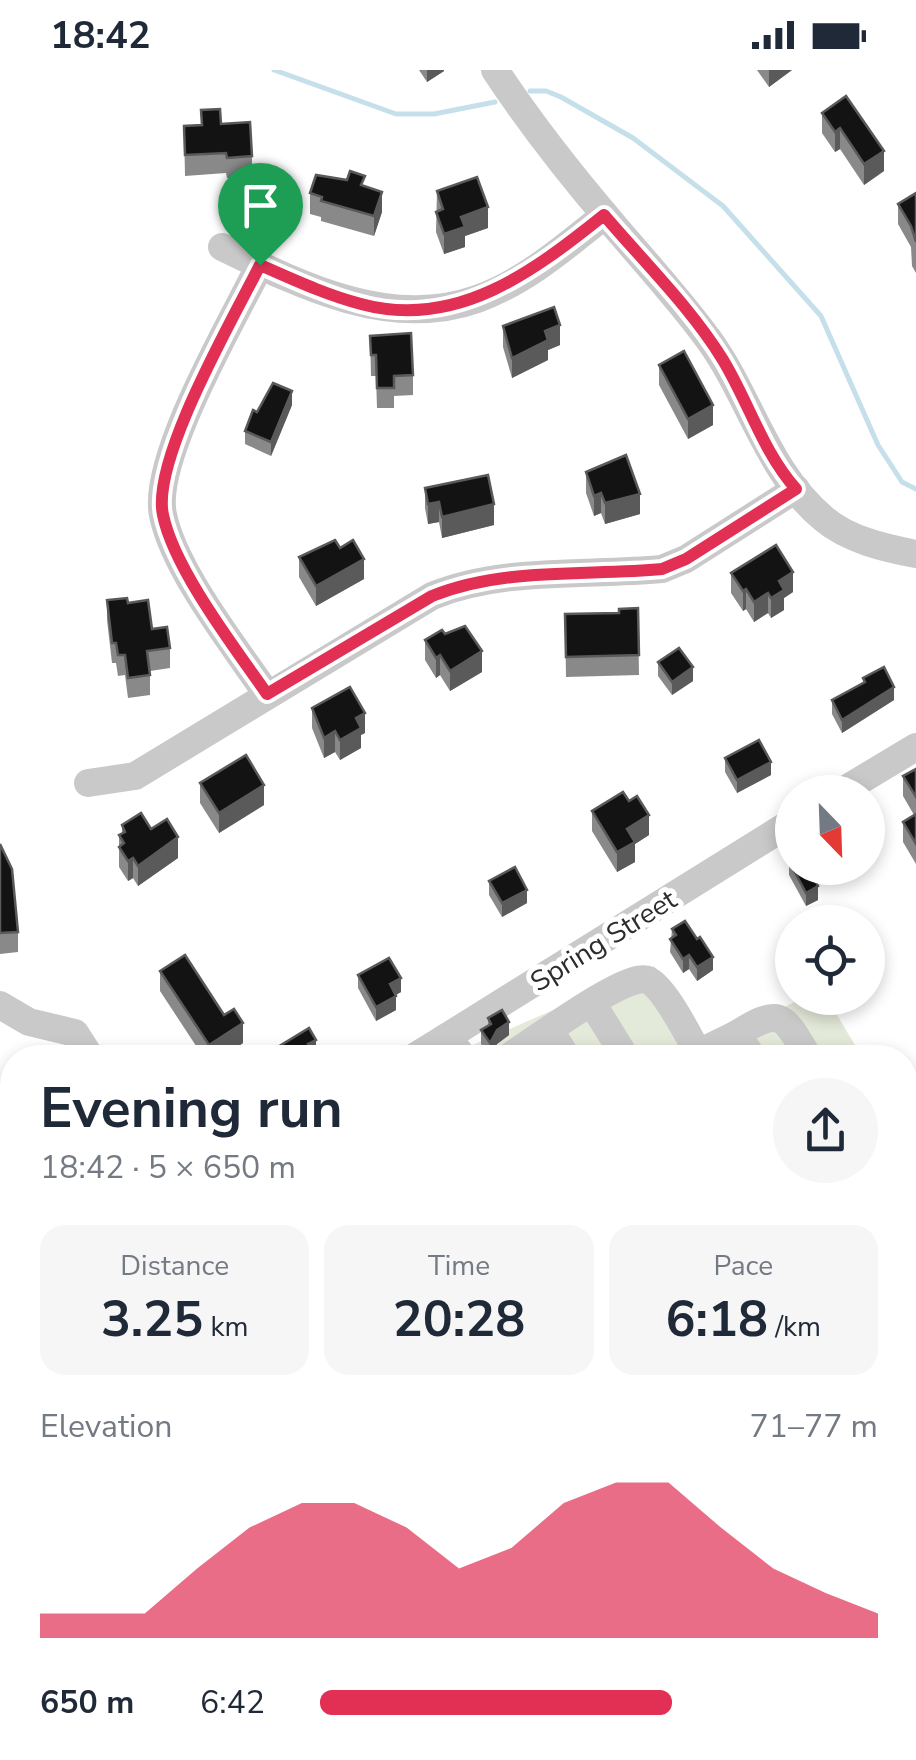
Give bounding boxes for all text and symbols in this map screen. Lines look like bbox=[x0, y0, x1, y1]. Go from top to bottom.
text: 18:42 bbox=[50, 10, 151, 61]
pin bbox=[218, 163, 303, 266]
icon: arrive bbox=[233, 178, 288, 233]
north arrow bbox=[775, 775, 885, 885]
map controls bbox=[775, 775, 885, 1015]
street label: Spring Street bbox=[523, 881, 684, 1001]
button: locate bbox=[775, 905, 885, 1015]
text: Evening run bbox=[40, 1071, 343, 1146]
button: share bbox=[773, 1078, 878, 1183]
text: 18:42 · 5 × 650 m bbox=[40, 1146, 296, 1189]
text: Distance bbox=[120, 1247, 229, 1285]
text: Time bbox=[428, 1247, 490, 1285]
text: Pace bbox=[714, 1247, 773, 1285]
text: 3.25 bbox=[101, 1285, 203, 1354]
text: 20:28 bbox=[393, 1285, 525, 1354]
text: 6:18 bbox=[666, 1285, 768, 1354]
text: km bbox=[203, 1308, 248, 1346]
text: /km bbox=[768, 1308, 821, 1346]
text: Elevation bbox=[40, 1405, 173, 1448]
text: 71–77 m bbox=[750, 1405, 878, 1448]
text: 650 m bbox=[40, 1681, 134, 1724]
text: 6:42 bbox=[200, 1681, 265, 1724]

